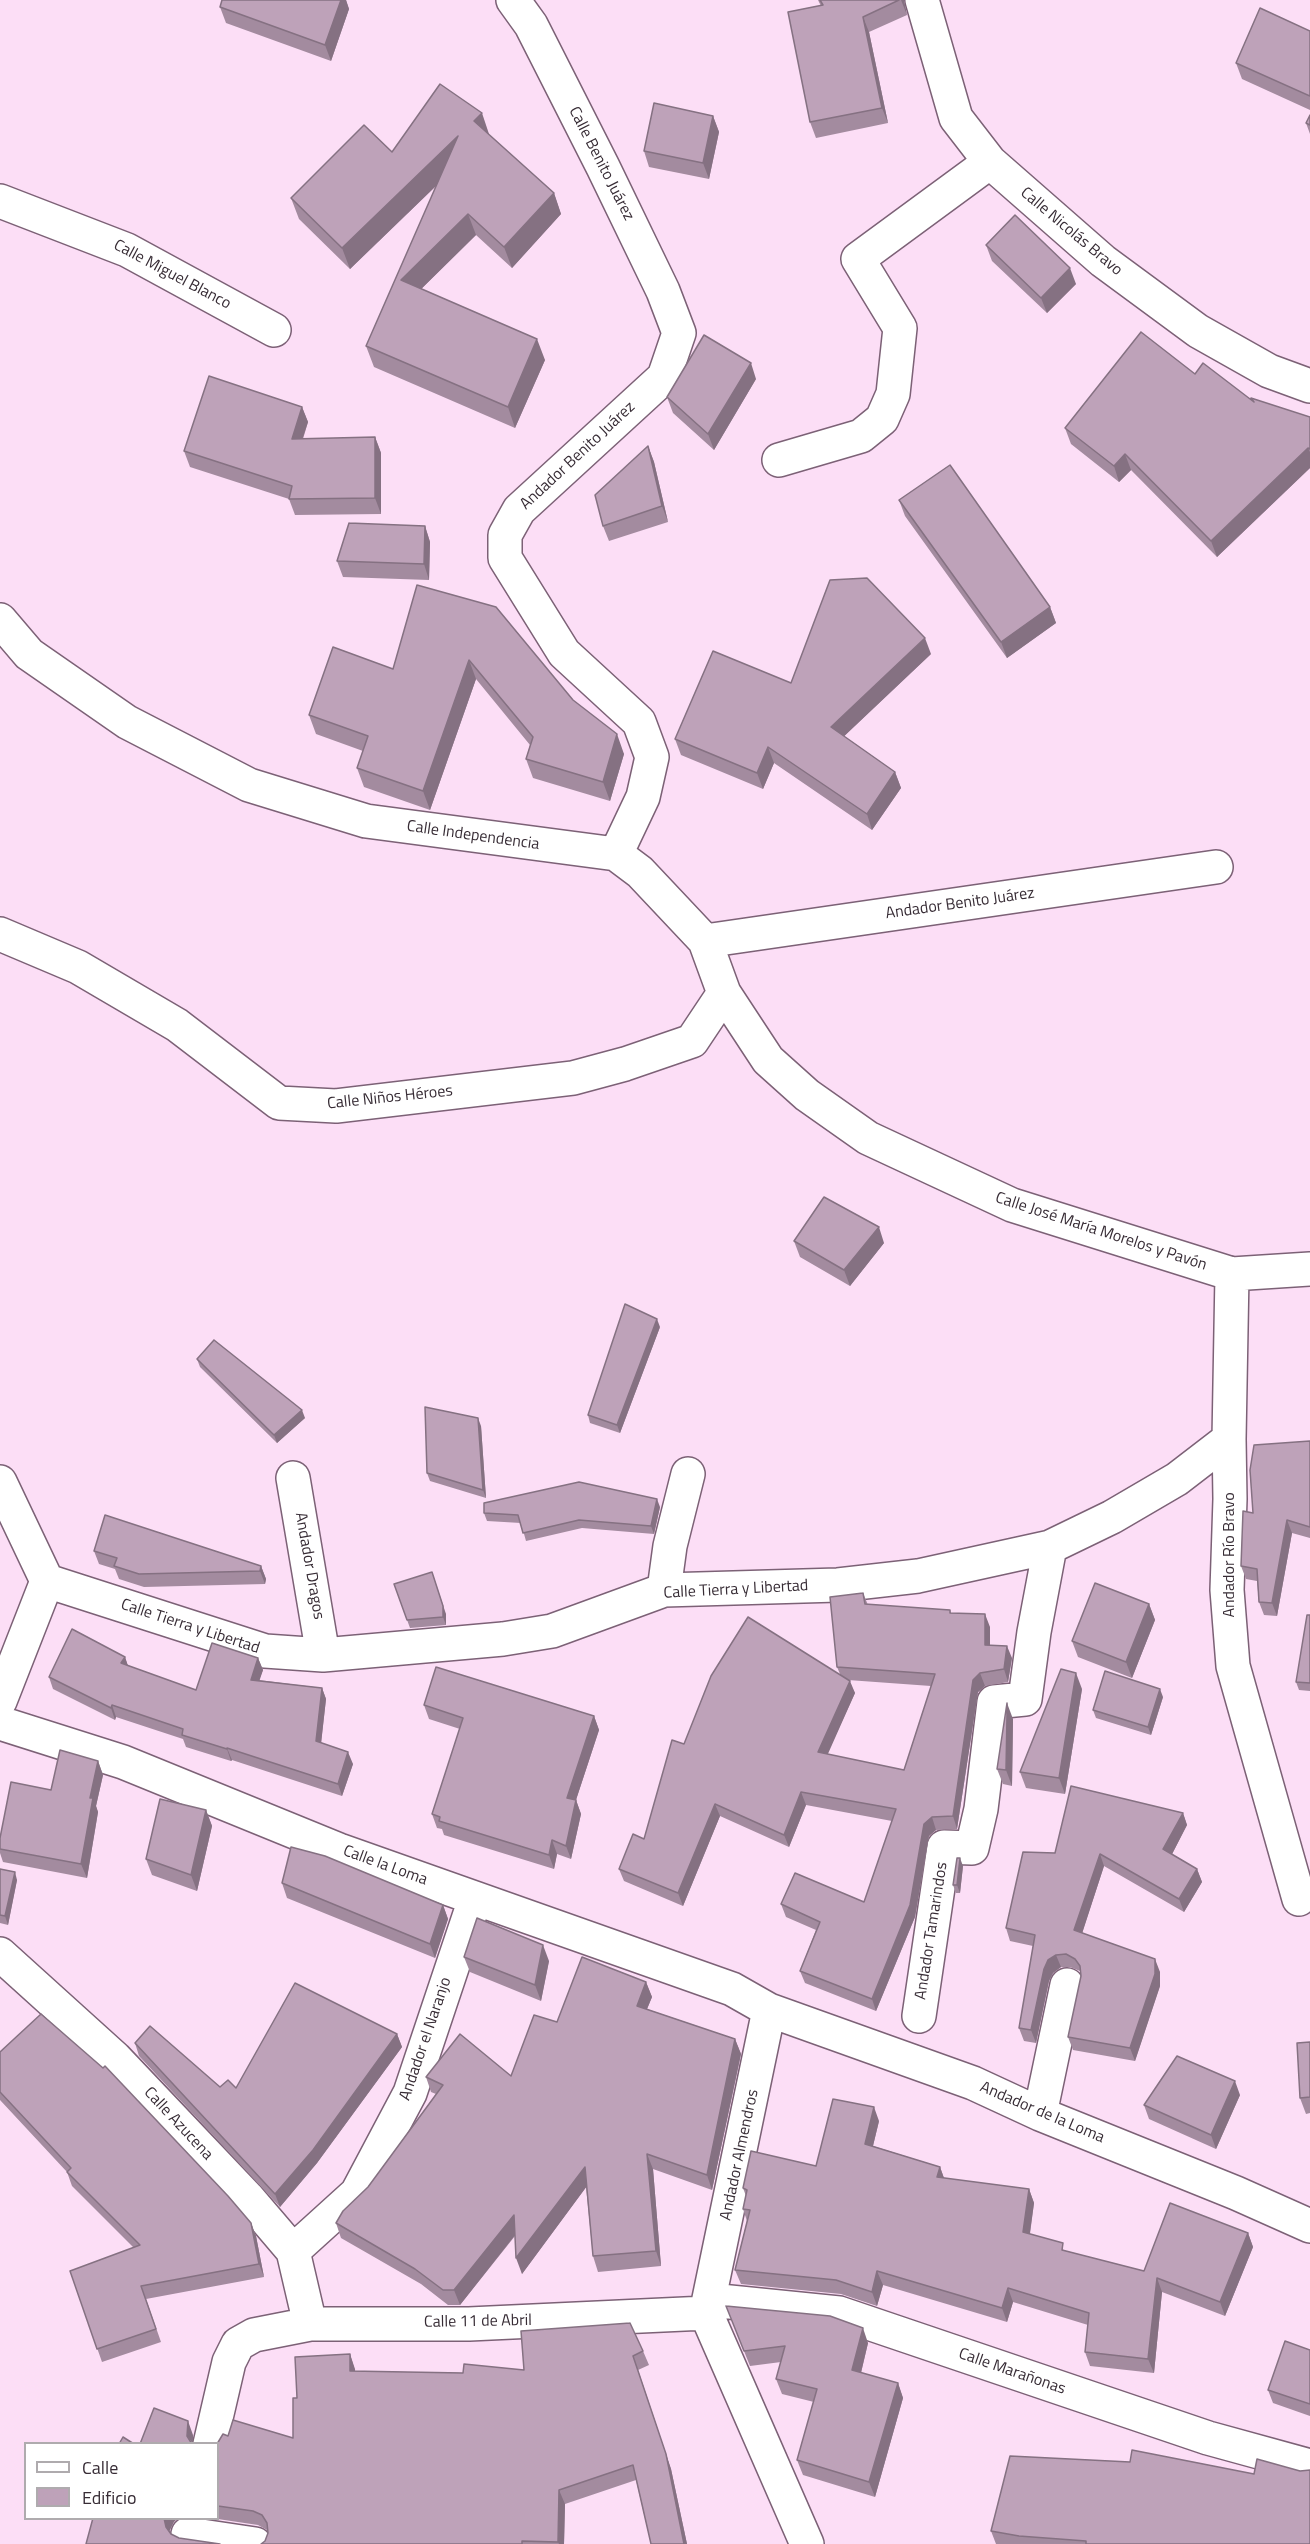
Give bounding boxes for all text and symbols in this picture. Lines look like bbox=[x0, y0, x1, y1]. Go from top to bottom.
street label: Calle Benito Juárez bbox=[564, 104, 638, 224]
street label: Calle Nicolás Bravo bbox=[1016, 184, 1126, 280]
street label: Calle Miguel Blanco bbox=[110, 236, 234, 314]
street label: Andador Benito Juárez bbox=[517, 398, 639, 514]
street label: Calle Independencia bbox=[406, 817, 540, 855]
street label: Andador Benito Juárez bbox=[884, 884, 1036, 924]
street label: Calle Niños Héroes bbox=[326, 1082, 454, 1114]
street label: Calle José María Morelos y Pavón bbox=[993, 1189, 1209, 1275]
street label: Andador Río Bravo bbox=[1220, 1492, 1240, 1618]
street label: Andador Dragos bbox=[290, 1511, 328, 1621]
street label: Calle Tierra y Libertad bbox=[663, 1577, 809, 1603]
street label: Calle Tierra y Libertad bbox=[118, 1595, 262, 1659]
street label: Calle la Loma bbox=[340, 1842, 430, 1890]
street label: Andador Tamarindos bbox=[912, 1861, 952, 2001]
street label: Andador el Naranjo bbox=[396, 1975, 456, 2103]
street label: Andador de la Loma bbox=[977, 2078, 1107, 2148]
street label: Calle Azucena bbox=[139, 2084, 217, 2164]
street label: Andador Almendros bbox=[717, 2088, 763, 2222]
street label: Calle 11 de Abril bbox=[424, 2311, 532, 2333]
street label: Calle Marañonas bbox=[956, 2345, 1068, 2399]
legend bbox=[24, 2442, 219, 2520]
text: Calle bbox=[82, 2454, 118, 2481]
text: Edificio bbox=[82, 2484, 136, 2511]

